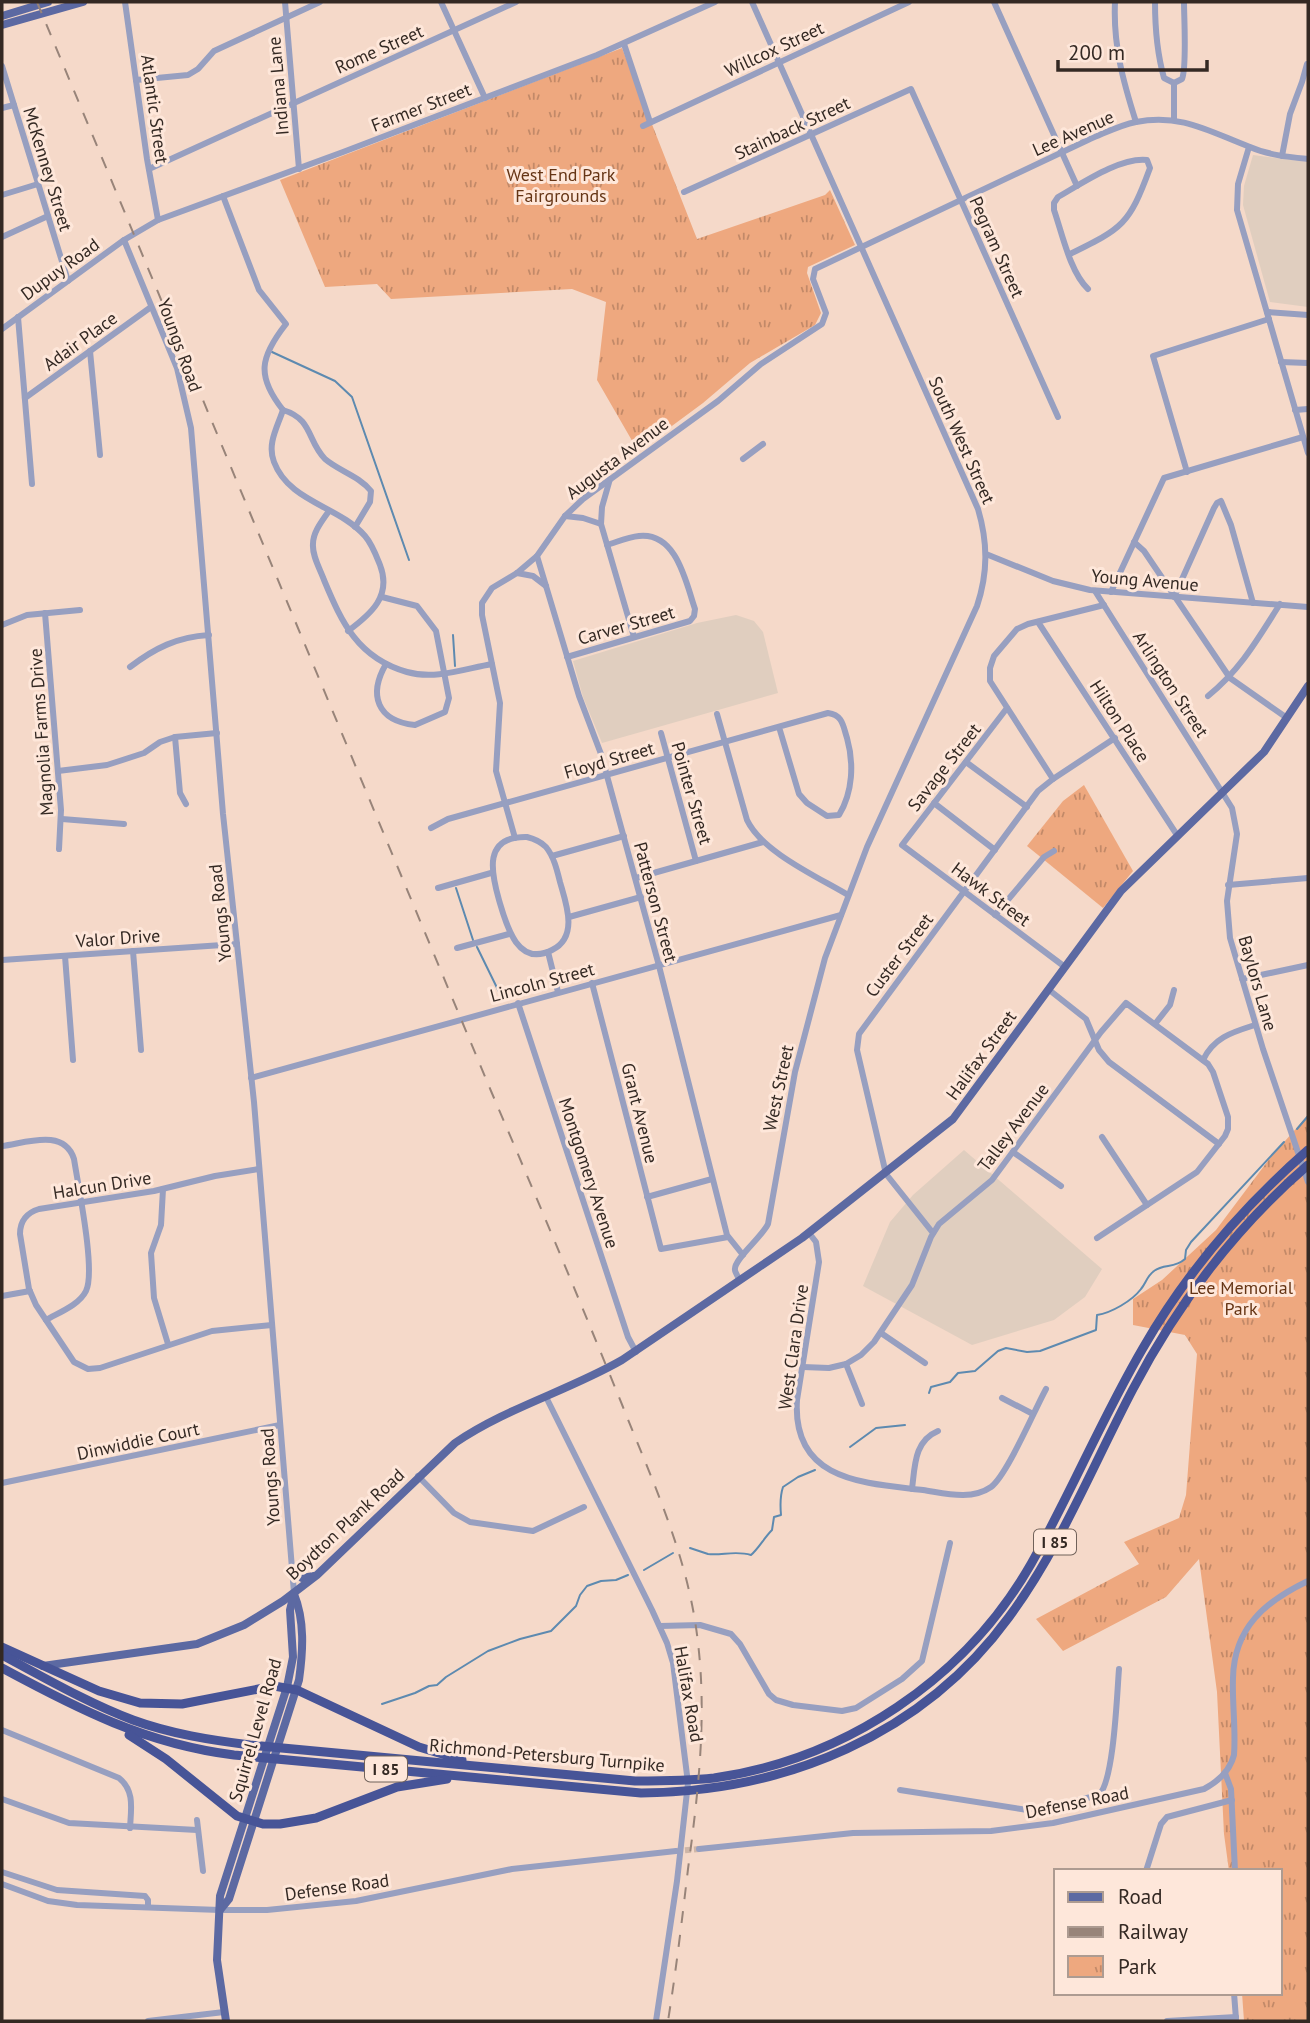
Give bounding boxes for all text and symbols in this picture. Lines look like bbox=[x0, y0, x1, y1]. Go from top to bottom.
street label: Willcox Street bbox=[721, 16, 827, 82]
street label: Rome Street bbox=[331, 19, 427, 79]
scale bar bbox=[1058, 28, 1207, 72]
street label: Indiana Lane bbox=[262, 36, 294, 136]
text: 200 m bbox=[1068, 39, 1125, 66]
street label: Atlantic Street bbox=[136, 53, 174, 165]
street label: Farmer Street bbox=[368, 77, 474, 137]
street label: Stainback Street bbox=[731, 91, 853, 165]
street label: McKenney Street bbox=[18, 104, 78, 234]
street label: Lee Avenue bbox=[1029, 105, 1117, 161]
park label: West End Park Fairgrounds bbox=[507, 163, 616, 207]
street label: Pegram Street bbox=[964, 193, 1030, 301]
street label: Dupuy Road bbox=[16, 233, 104, 305]
street label: Youngs Road bbox=[152, 295, 208, 395]
street label: Adair Place bbox=[38, 306, 122, 376]
street label: South West Street bbox=[924, 373, 1000, 507]
street label: Augusta Avenue bbox=[561, 412, 673, 504]
street label: Young Avenue bbox=[1090, 564, 1200, 596]
street label: Carver Street bbox=[575, 600, 677, 650]
street label: Arlington Street bbox=[1128, 626, 1214, 742]
street label: Magnolia Farms Drive bbox=[24, 647, 58, 817]
street label: Hilton Place bbox=[1085, 676, 1155, 766]
street label: Savage Street bbox=[902, 718, 986, 816]
street label: Floyd Street bbox=[561, 736, 657, 784]
street label: Pointer Street bbox=[666, 739, 718, 847]
street label: Patterson Street bbox=[629, 839, 683, 965]
street label: Hawk Street bbox=[947, 857, 1035, 931]
street label: Youngs Road bbox=[203, 863, 237, 963]
street label: Custer Street bbox=[860, 908, 938, 1002]
street label: Valor Drive bbox=[74, 924, 161, 952]
street label: Baylors Lane bbox=[1233, 933, 1283, 1033]
street label: Lincoln Street bbox=[487, 957, 597, 1007]
street label: Halifax Street bbox=[941, 1006, 1021, 1104]
street label: West Street bbox=[758, 1043, 798, 1133]
street label: Grant Avenue bbox=[616, 1061, 664, 1165]
street label: Talley Avenue bbox=[972, 1078, 1054, 1176]
street label: Montgomery Avenue bbox=[554, 1095, 624, 1251]
street label: Halcun Drive bbox=[51, 1166, 153, 1204]
park label: Lee Memorial Park bbox=[1189, 1276, 1294, 1320]
street label: West Clara Drive bbox=[773, 1283, 813, 1411]
street label: Dinwiddie Court bbox=[75, 1417, 201, 1465]
street label: Youngs Road bbox=[255, 1427, 285, 1527]
street label: Boydton Plank Road bbox=[281, 1463, 409, 1585]
road number: I 85 bbox=[1034, 1530, 1076, 1554]
street label: Halifax Road bbox=[669, 1644, 709, 1744]
street label: Squirrel Level Road bbox=[224, 1656, 286, 1804]
street label: Richmond-Petersburg Turnpike bbox=[428, 1733, 666, 1777]
road number: I 85 bbox=[365, 1756, 407, 1782]
street label: Defense Road bbox=[1023, 1781, 1131, 1823]
street label: Defense Road bbox=[283, 1868, 391, 1906]
legend bbox=[1054, 1869, 1282, 1995]
text: Road bbox=[1118, 1883, 1162, 1910]
text: Railway bbox=[1118, 1918, 1188, 1945]
text: Park bbox=[1118, 1953, 1157, 1980]

